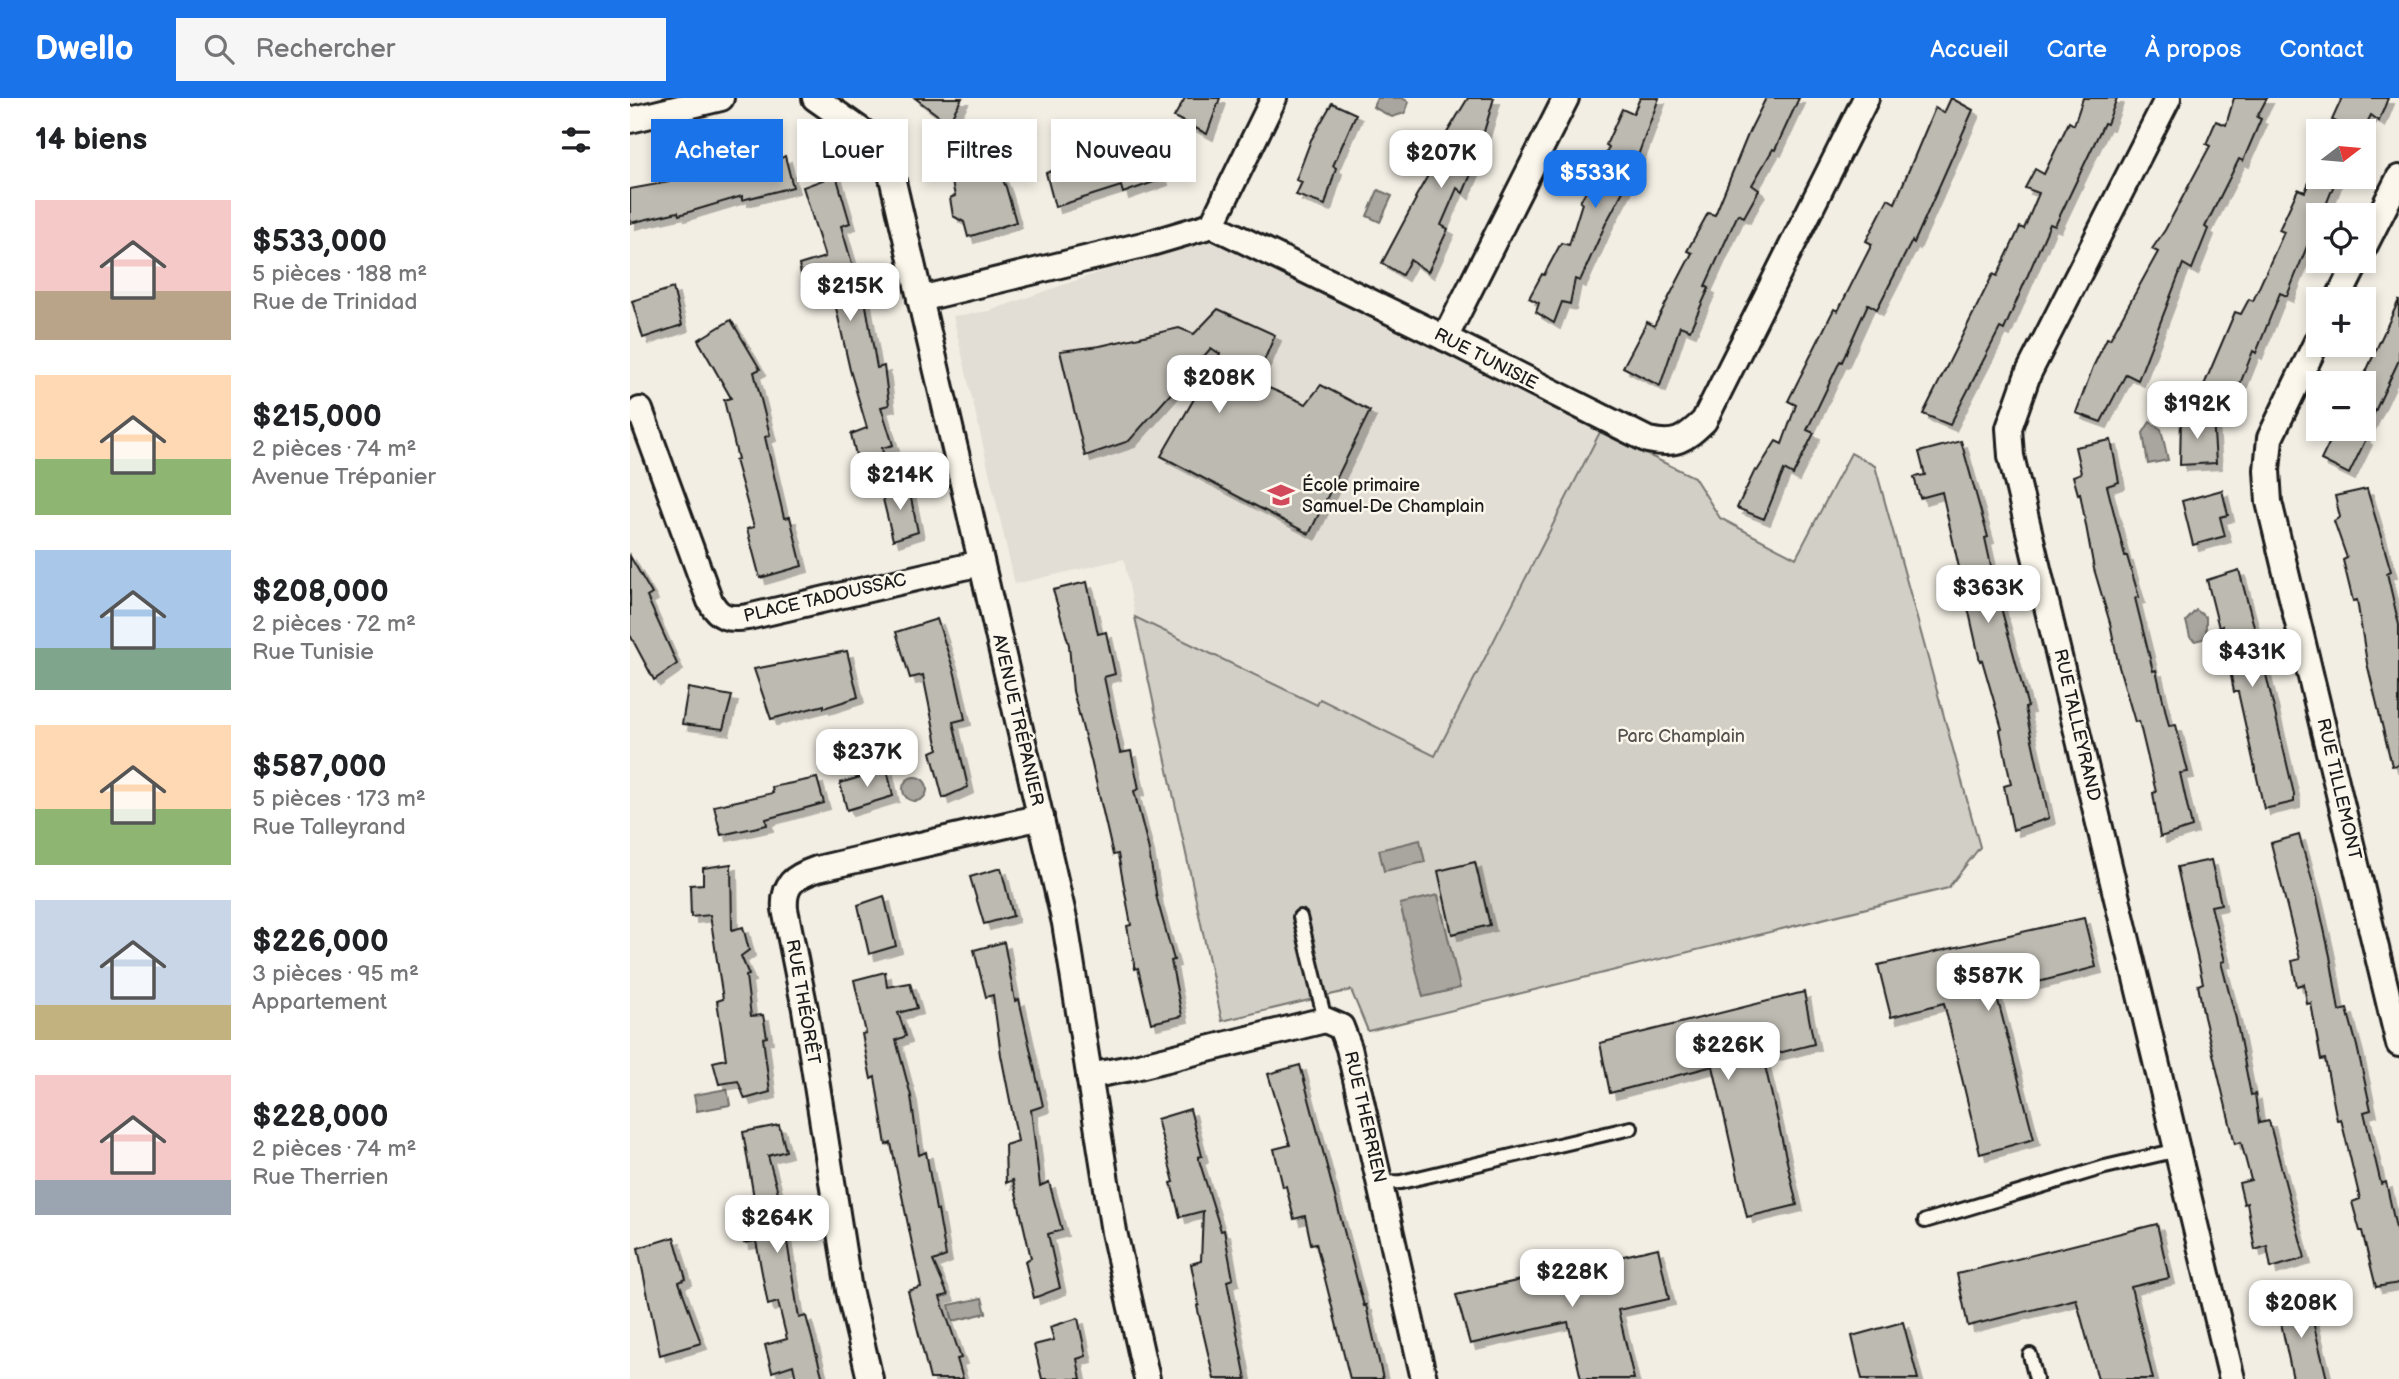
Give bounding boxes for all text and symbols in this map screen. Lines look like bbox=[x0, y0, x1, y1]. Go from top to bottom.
search box bbox=[176, 18, 666, 81]
text: Dwello bbox=[35, 29, 134, 69]
icon: search bbox=[200, 30, 238, 68]
text: Rechercher bbox=[256, 34, 395, 65]
text: Accueil bbox=[1930, 35, 2009, 64]
text: Carte bbox=[2047, 35, 2107, 64]
text: À propos bbox=[2145, 35, 2241, 64]
text: Contact bbox=[2279, 35, 2364, 64]
chip: Acheter bbox=[651, 119, 783, 182]
chip: Louer bbox=[797, 119, 908, 182]
chip: Filtres bbox=[922, 119, 1037, 182]
chip: Nouveau bbox=[1051, 119, 1196, 182]
north arrow bbox=[2306, 119, 2376, 189]
map controls bbox=[2306, 119, 2376, 441]
icon: filters bbox=[557, 121, 595, 159]
text: 14 biens bbox=[35, 122, 147, 158]
pin: $207K bbox=[1392, 130, 1490, 190]
text: $207K bbox=[1405, 139, 1477, 167]
pin: $533K bbox=[1546, 150, 1644, 210]
text: $533K bbox=[1560, 159, 1630, 187]
button: locate bbox=[2306, 203, 2376, 273]
text: $533,000 bbox=[252, 224, 387, 260]
icon: home bbox=[91, 228, 175, 312]
text: 5 pièces · 188 m² bbox=[252, 260, 427, 288]
pin: $215K bbox=[801, 264, 899, 323]
text: $215K bbox=[816, 272, 884, 300]
button: + bbox=[2306, 287, 2376, 357]
text: Rue de Trinidad bbox=[252, 288, 417, 316]
street label: RUE TUNISIE bbox=[1431, 324, 1541, 394]
pin: $208K bbox=[1170, 356, 1268, 415]
text: $208K bbox=[1183, 364, 1255, 392]
button: − bbox=[2306, 371, 2376, 441]
pin: $192K bbox=[2148, 382, 2246, 441]
text: $192K bbox=[2163, 390, 2231, 418]
text: $215,000 bbox=[252, 399, 382, 435]
icon: home bbox=[91, 403, 175, 487]
text: 2 pièces · 74 m² bbox=[252, 435, 417, 463]
pin: $214K bbox=[851, 452, 949, 512]
text: $214K bbox=[866, 461, 934, 489]
text: Avenue Trépanier bbox=[252, 463, 436, 491]
place label: École primaire Samuel-De Champlain bbox=[1302, 473, 1484, 517]
school or university icon: École primaire Samuel-De Champlain bbox=[1266, 480, 1296, 510]
pin: $363K bbox=[1939, 566, 2037, 625]
street label: PLACE TADOUSSAC bbox=[742, 569, 908, 627]
text: $208,000 bbox=[252, 574, 389, 610]
text: $363K bbox=[1952, 574, 2024, 602]
icon: home bbox=[91, 578, 175, 662]
text: 2 pièces · 72 m² bbox=[252, 610, 416, 638]
pin: $431K bbox=[2203, 630, 2301, 689]
street label: AVENUE TRÉPANIER bbox=[988, 632, 1050, 808]
text: Rue Tunisie bbox=[252, 638, 374, 666]
text: $431K bbox=[2218, 638, 2286, 666]
street label: RUE TALLEYRAND bbox=[2049, 647, 2105, 803]
street label: RUE TILLEMONT bbox=[2312, 716, 2366, 862]
park label: Parc Champlain bbox=[1617, 726, 1745, 747]
pin: $237K bbox=[818, 730, 916, 789]
text: $237K bbox=[832, 738, 902, 766]
text: $587,000 bbox=[252, 749, 386, 785]
icon: home bbox=[91, 753, 175, 837]
text: 5 pièces · 173 m² bbox=[252, 785, 426, 813]
text: Rue Talleyrand bbox=[252, 813, 406, 841]
text: $226,000 bbox=[252, 924, 389, 960]
icon: home bbox=[91, 928, 175, 1012]
street label: RUE THÉORÊT bbox=[782, 937, 826, 1066]
pin: $587K bbox=[1939, 954, 2037, 1013]
text: 3 pièces · 95 m² bbox=[252, 960, 419, 988]
text: $587K bbox=[1953, 962, 2023, 990]
text: Appartement bbox=[252, 988, 387, 1016]
pin: $226K bbox=[1679, 1023, 1777, 1082]
text: $226K bbox=[1692, 1031, 1764, 1059]
street label: RUE THERRIEN bbox=[1340, 1049, 1390, 1185]
text: $228,000 bbox=[252, 1099, 388, 1135]
icon: home bbox=[91, 1103, 175, 1187]
text: 2 pièces · 74 m² bbox=[252, 1135, 417, 1163]
text: Rue Therrien bbox=[252, 1163, 388, 1191]
pin: $264K bbox=[728, 1196, 826, 1255]
text: $264K bbox=[741, 1204, 813, 1232]
pin: $228K bbox=[1523, 1250, 1621, 1309]
text: $228K bbox=[1536, 1258, 1608, 1286]
pin: $208K bbox=[2252, 1280, 2350, 1340]
text: $208K bbox=[2265, 1289, 2337, 1317]

